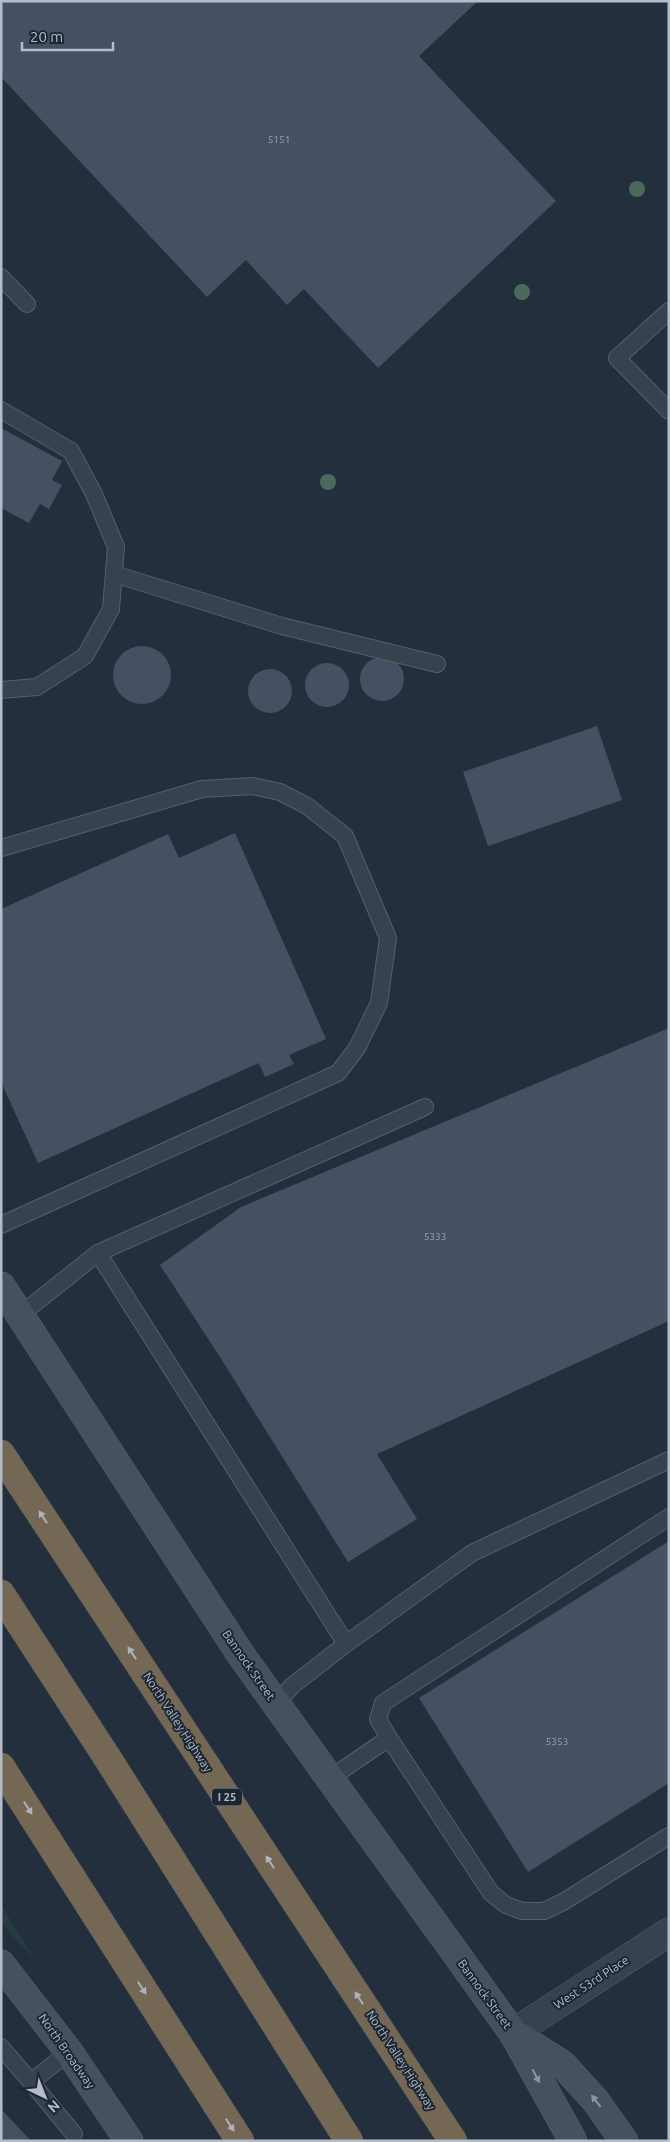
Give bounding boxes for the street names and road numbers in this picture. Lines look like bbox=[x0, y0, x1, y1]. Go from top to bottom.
street label: Bannock Street bbox=[220, 1628, 278, 1703]
street label: North Valley Highway bbox=[141, 1670, 215, 1774]
road number: I 25 bbox=[212, 1788, 242, 1805]
street label: West 53rd Place bbox=[551, 1953, 631, 2011]
street label: Bannock Street bbox=[456, 1957, 515, 2031]
street label: North Valley Highway bbox=[364, 2008, 438, 2112]
street label: North Broadway bbox=[36, 2011, 98, 2091]

